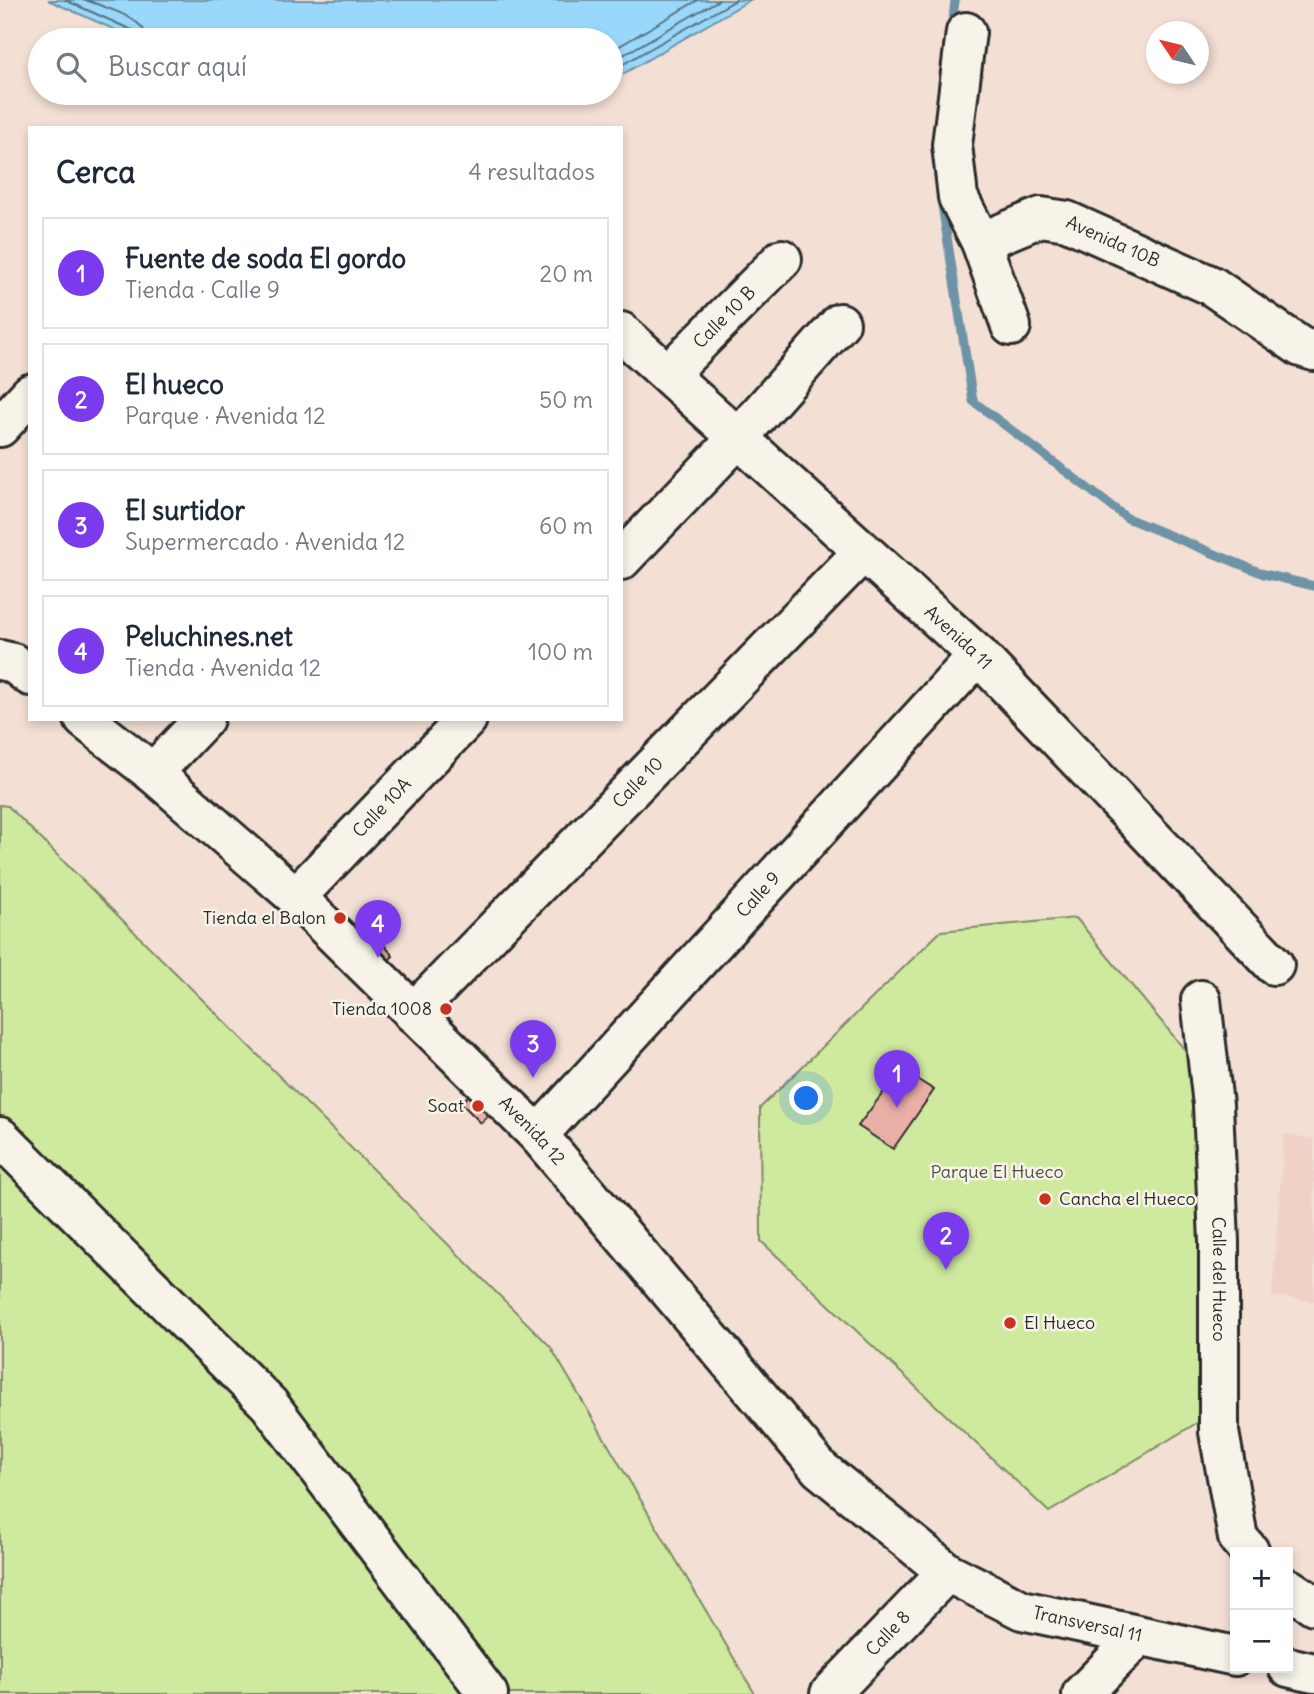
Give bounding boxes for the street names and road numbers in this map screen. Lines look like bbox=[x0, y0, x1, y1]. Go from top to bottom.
street label: Avenida 10B bbox=[1063, 210, 1164, 272]
street label: Calle 10 B bbox=[688, 281, 760, 353]
street label: Avenida 11 bbox=[920, 600, 997, 674]
street label: Calle 10 bbox=[607, 752, 668, 813]
street label: Calle 10A bbox=[347, 772, 416, 842]
street label: Calle 9 bbox=[731, 867, 785, 922]
street label: Avenida 12 bbox=[494, 1091, 570, 1170]
street label: Calle del Hueco bbox=[1207, 1216, 1231, 1342]
street label: Transversal 11 bbox=[1031, 1601, 1144, 1647]
street label: Calle 8 bbox=[861, 1605, 915, 1661]

